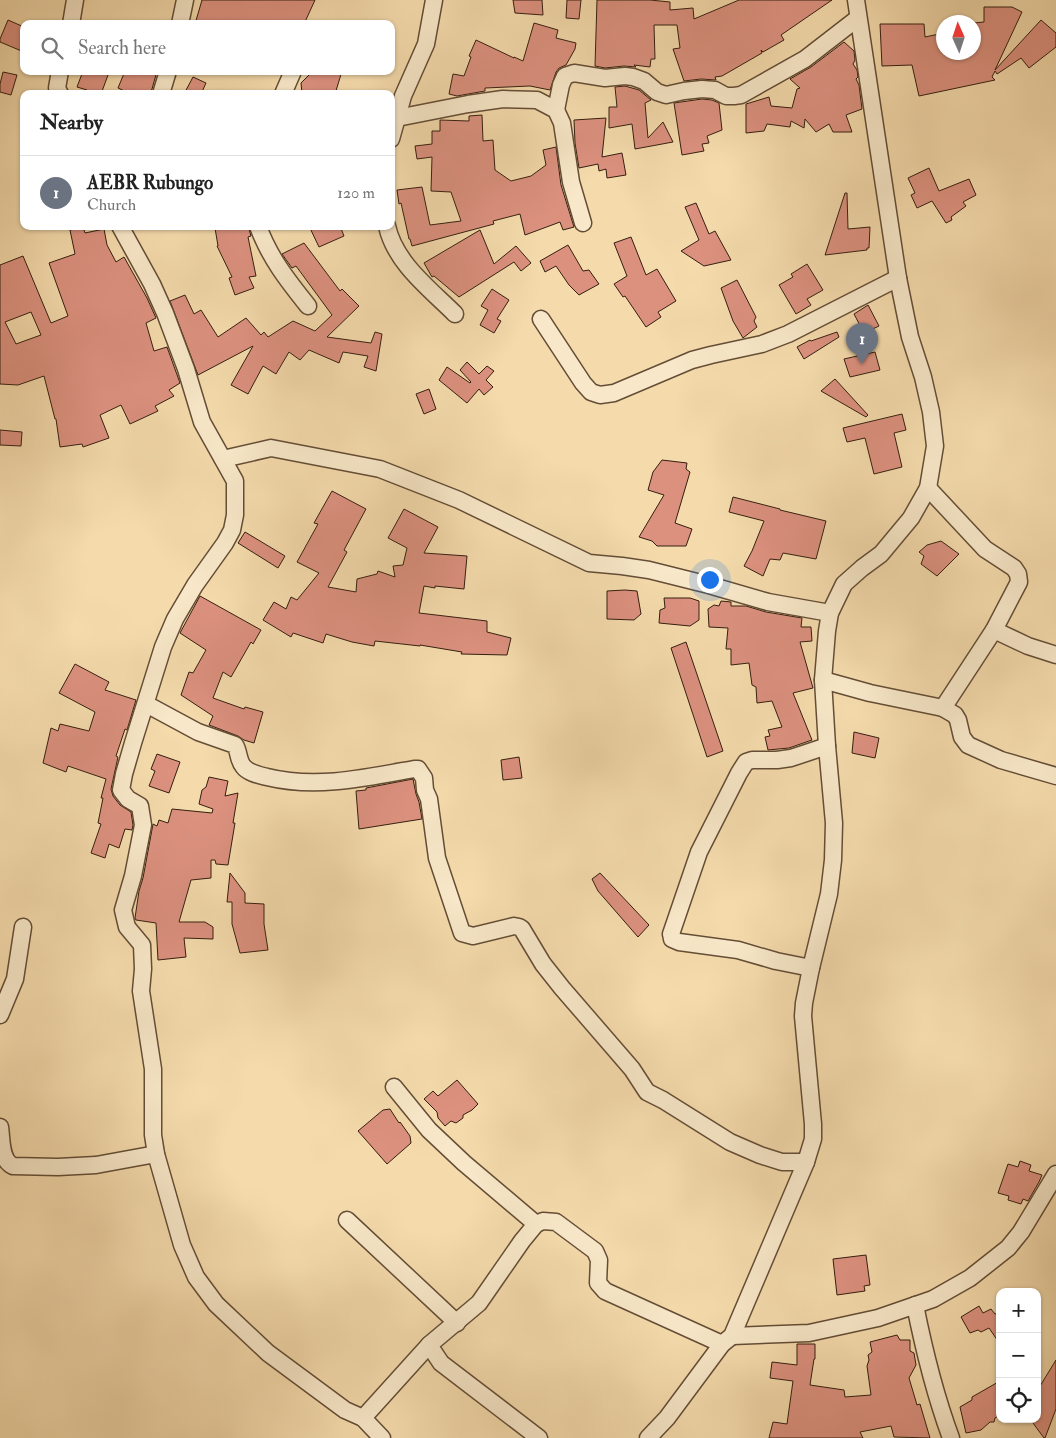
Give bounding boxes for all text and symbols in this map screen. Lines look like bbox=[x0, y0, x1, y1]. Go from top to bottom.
north arrow bbox=[936, 15, 981, 60]
search box bbox=[20, 20, 395, 75]
icon: search bbox=[38, 34, 66, 62]
text: Search here bbox=[78, 36, 166, 60]
text: Nearby bbox=[40, 109, 103, 136]
text: AEBR Rubungo bbox=[87, 171, 213, 195]
text: 1 bbox=[53, 183, 59, 203]
text: 120 m bbox=[337, 183, 375, 203]
text: Church bbox=[87, 195, 136, 215]
pin: 1 bbox=[846, 323, 878, 364]
your location bbox=[697, 567, 723, 593]
map controls bbox=[996, 1288, 1041, 1423]
button: + bbox=[996, 1288, 1041, 1333]
button: − bbox=[996, 1333, 1041, 1378]
button: locate bbox=[996, 1378, 1041, 1423]

